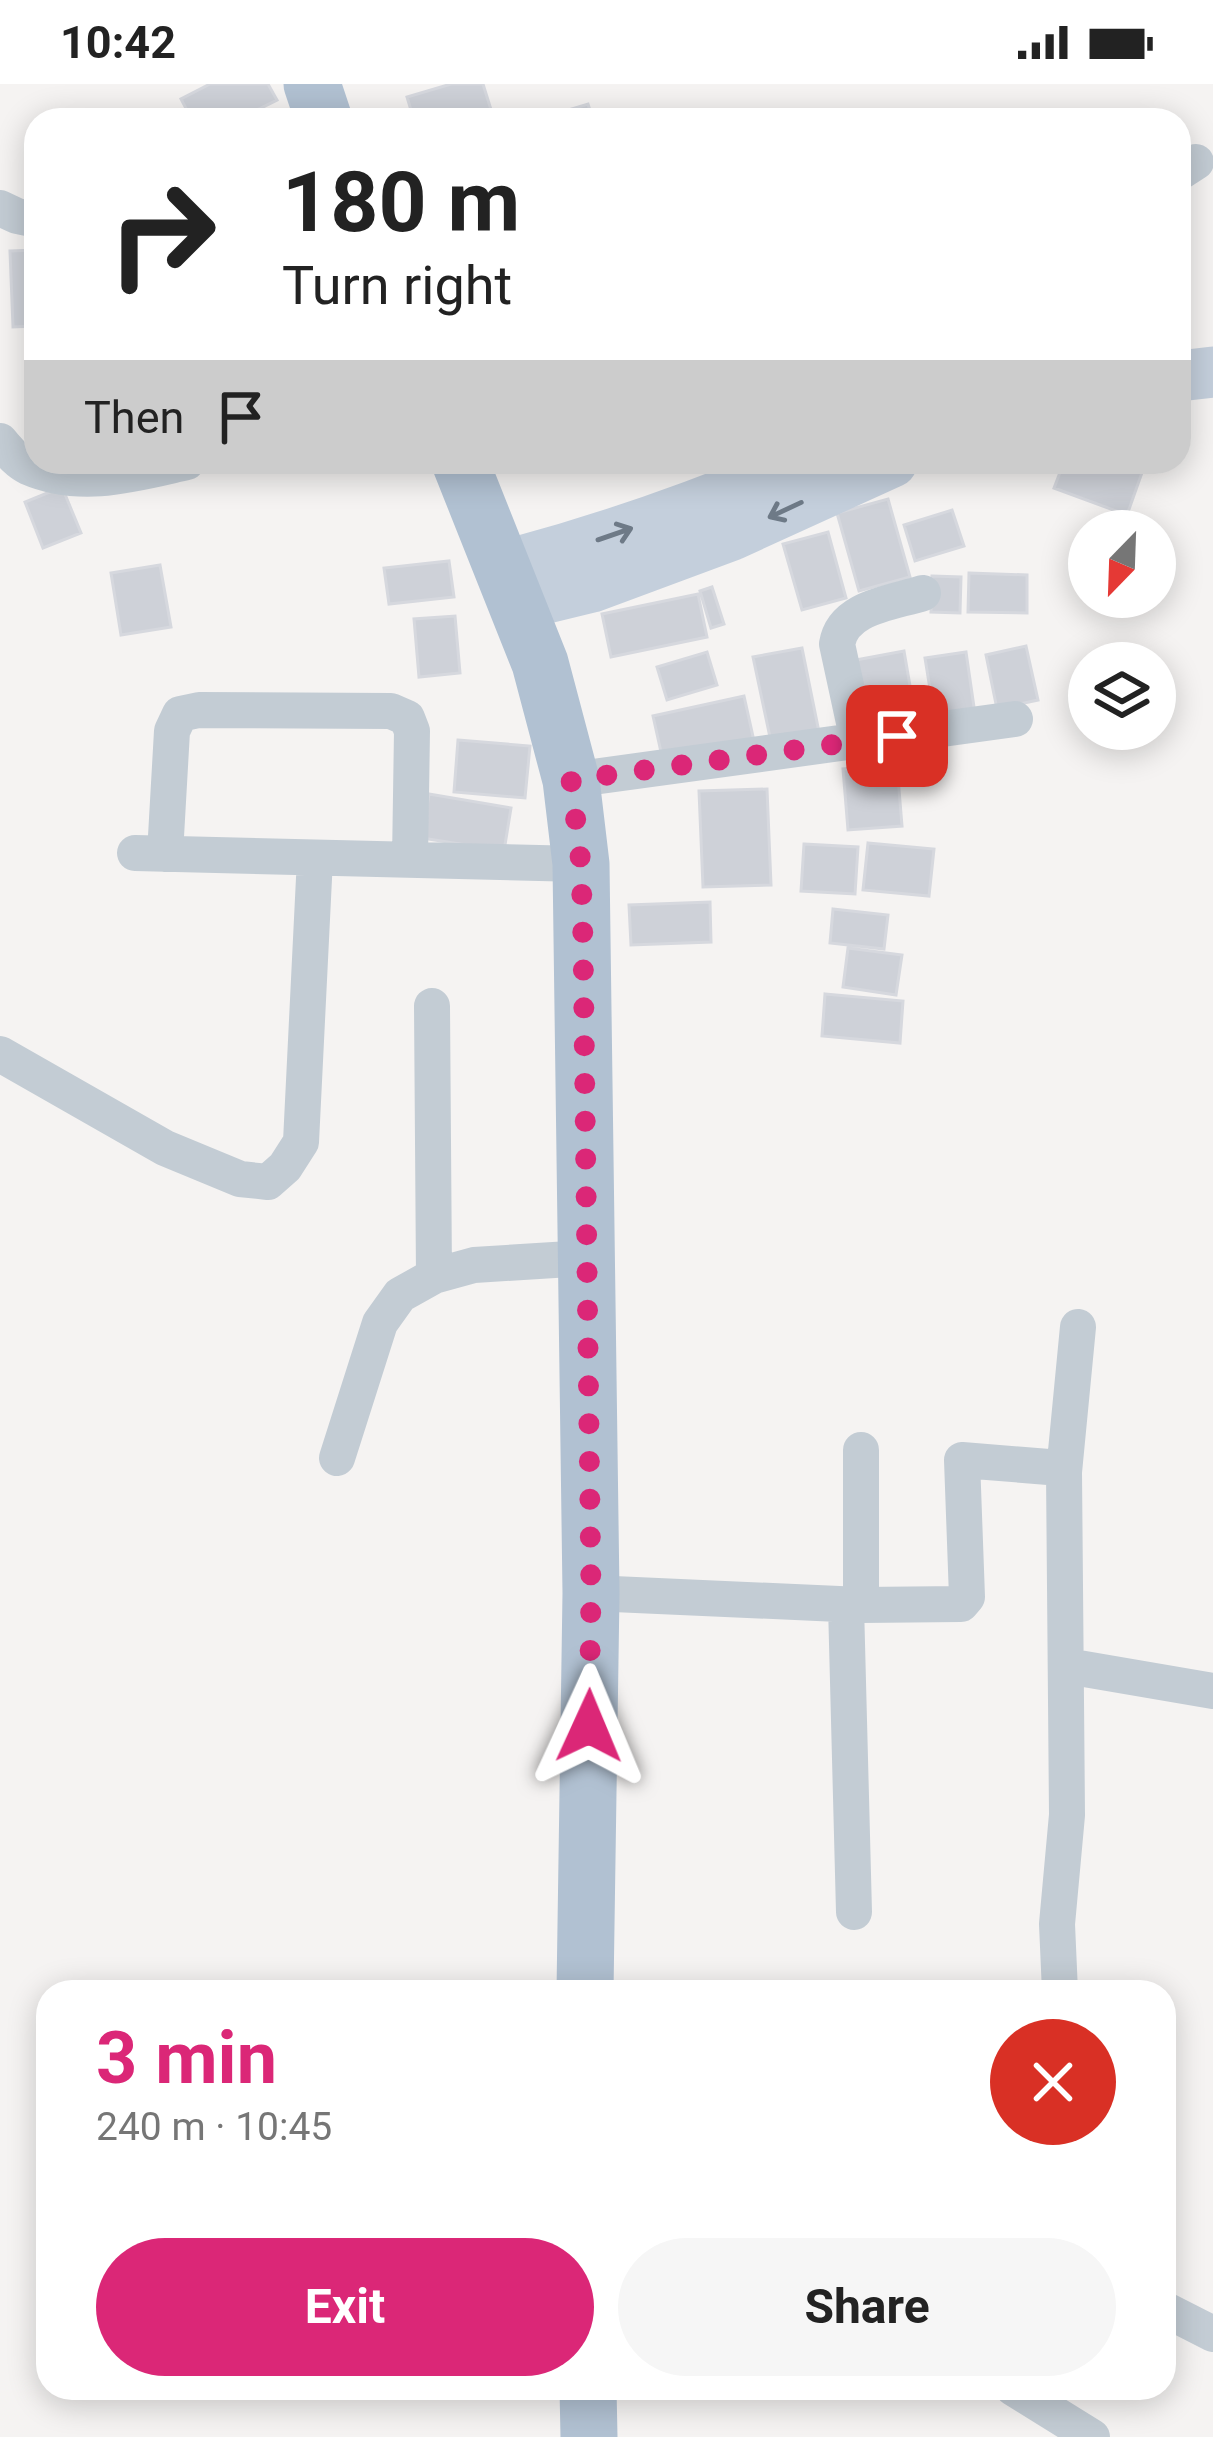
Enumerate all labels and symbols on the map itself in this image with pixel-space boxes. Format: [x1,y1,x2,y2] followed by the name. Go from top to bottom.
[768,500,804,522] one-way arrow
[1068,510,1176,618] north arrow
[595,521,633,543] one-way arrow
[846,685,948,787] pin
[526,1663,652,1789] position arrow

